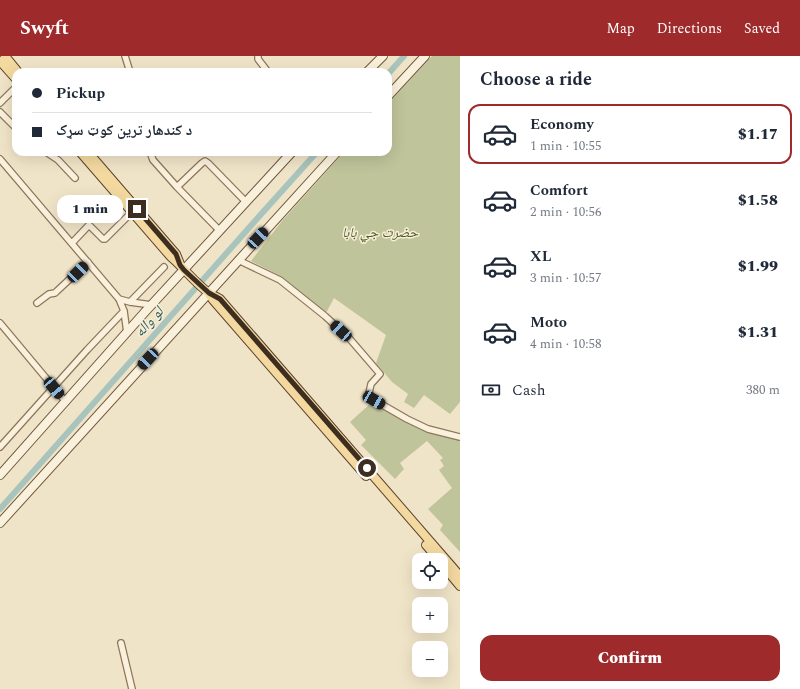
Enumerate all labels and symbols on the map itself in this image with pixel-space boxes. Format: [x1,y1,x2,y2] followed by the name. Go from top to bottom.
[57,195,123,223] callout: 1 min
[128,200,146,218] route end
[342,222,419,243] park label: حضرت جي بابا
[245,225,271,251] car
[65,259,91,285] car
[129,300,170,342] water label: لو واله
[328,319,354,343] car
[135,346,161,372] car
[42,375,66,401] car
[361,389,387,411] car
[358,459,376,477] route start

